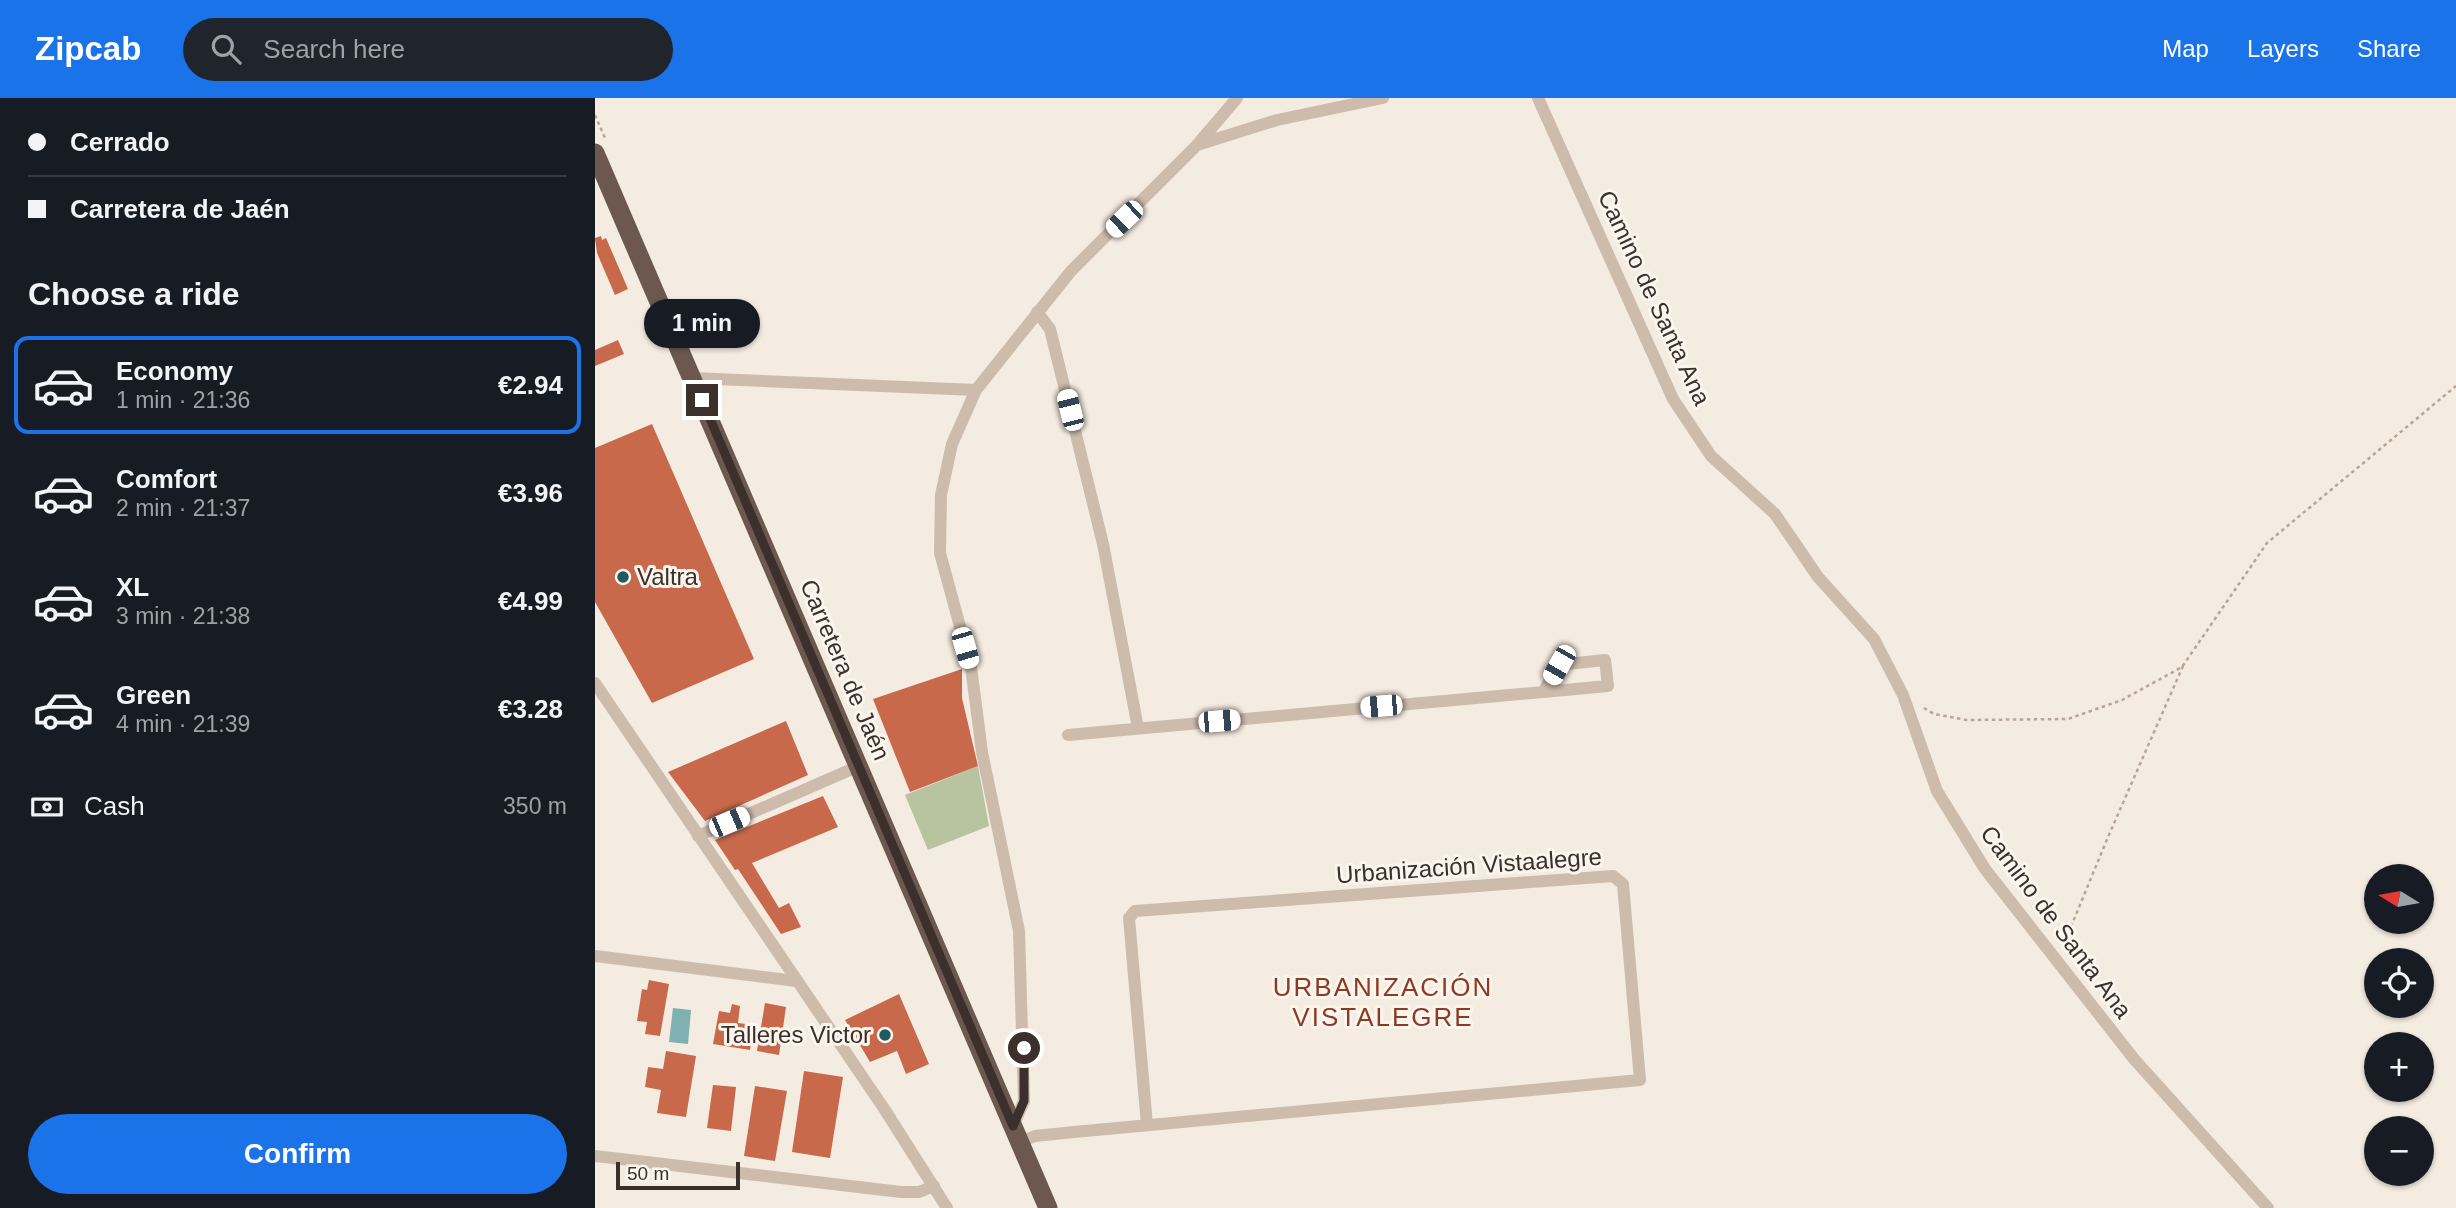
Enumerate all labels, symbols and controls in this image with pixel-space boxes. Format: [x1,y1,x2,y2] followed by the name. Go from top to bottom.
[183,18,673,81] search box
[35,30,141,67] text: Zipcab
[207,30,245,68] icon: search
[263,34,405,64] text: Search here
[2162,35,2209,62] text: Map
[2247,35,2319,62] text: Layers
[2357,35,2421,62] text: Share
[70,127,170,157] text: Cerrado
[1593,186,1716,410] street label: Camino de Santa Ana
[70,194,290,224] text: Carretera de Jaén
[1102,197,1147,241] car
[28,276,240,312] text: Choose a ride
[644,299,760,348] callout: 1 min
[672,310,732,336] text: 1 min
[32,354,95,417] icon: car
[116,356,233,386] text: Economy
[498,370,563,400] text: €2.94
[686,384,718,416] route end
[116,387,250,413] text: 1 min · 21:36
[1055,387,1086,433] car
[32,462,95,525] icon: car
[116,464,217,494] text: Comfort
[498,478,563,508] text: €3.96
[116,495,250,521] text: 2 min · 21:37
[637,563,699,590] place label: Valtra
[615,569,631,585] marker: Valtra
[32,570,95,633] icon: car
[116,572,149,602] text: XL
[795,575,896,764] street label: Carretera de Jaén
[498,586,563,616] text: €4.99
[116,603,250,629] text: 3 min · 21:38
[950,625,981,671] car
[1540,642,1579,688] car
[32,678,95,741] icon: car
[116,680,191,710] text: Green
[498,694,563,724] text: €3.28
[1360,694,1403,718] car
[1198,709,1241,733] car
[116,711,250,737] text: 4 min · 21:39
[28,788,66,826] icon: cash
[84,791,145,821] text: Cash
[503,793,567,819] text: 350 m
[706,804,753,840] car
[1975,820,2138,1024] street label: Camino de Santa Ana
[1335,843,1603,888] street label: Urbanización Vistaalegre
[2364,864,2434,934] north arrow
[2364,864,2434,1186] map controls
[2364,948,2434,1018] button: locate
[1273,972,1493,1032] district label: URBANIZACIÓN VISTALEGRE
[721,1021,871,1048] place label: Talleres Victor
[877,1027,893,1043] marker: Talleres Victor
[1008,1032,1040,1064] route start
[2364,1032,2434,1102] button: +
[28,1114,567,1194] button: Confirm
[2364,1116,2434,1186] button: −
[616,1159,740,1191] scale bar
[627,1163,669,1184] text: 50 m

